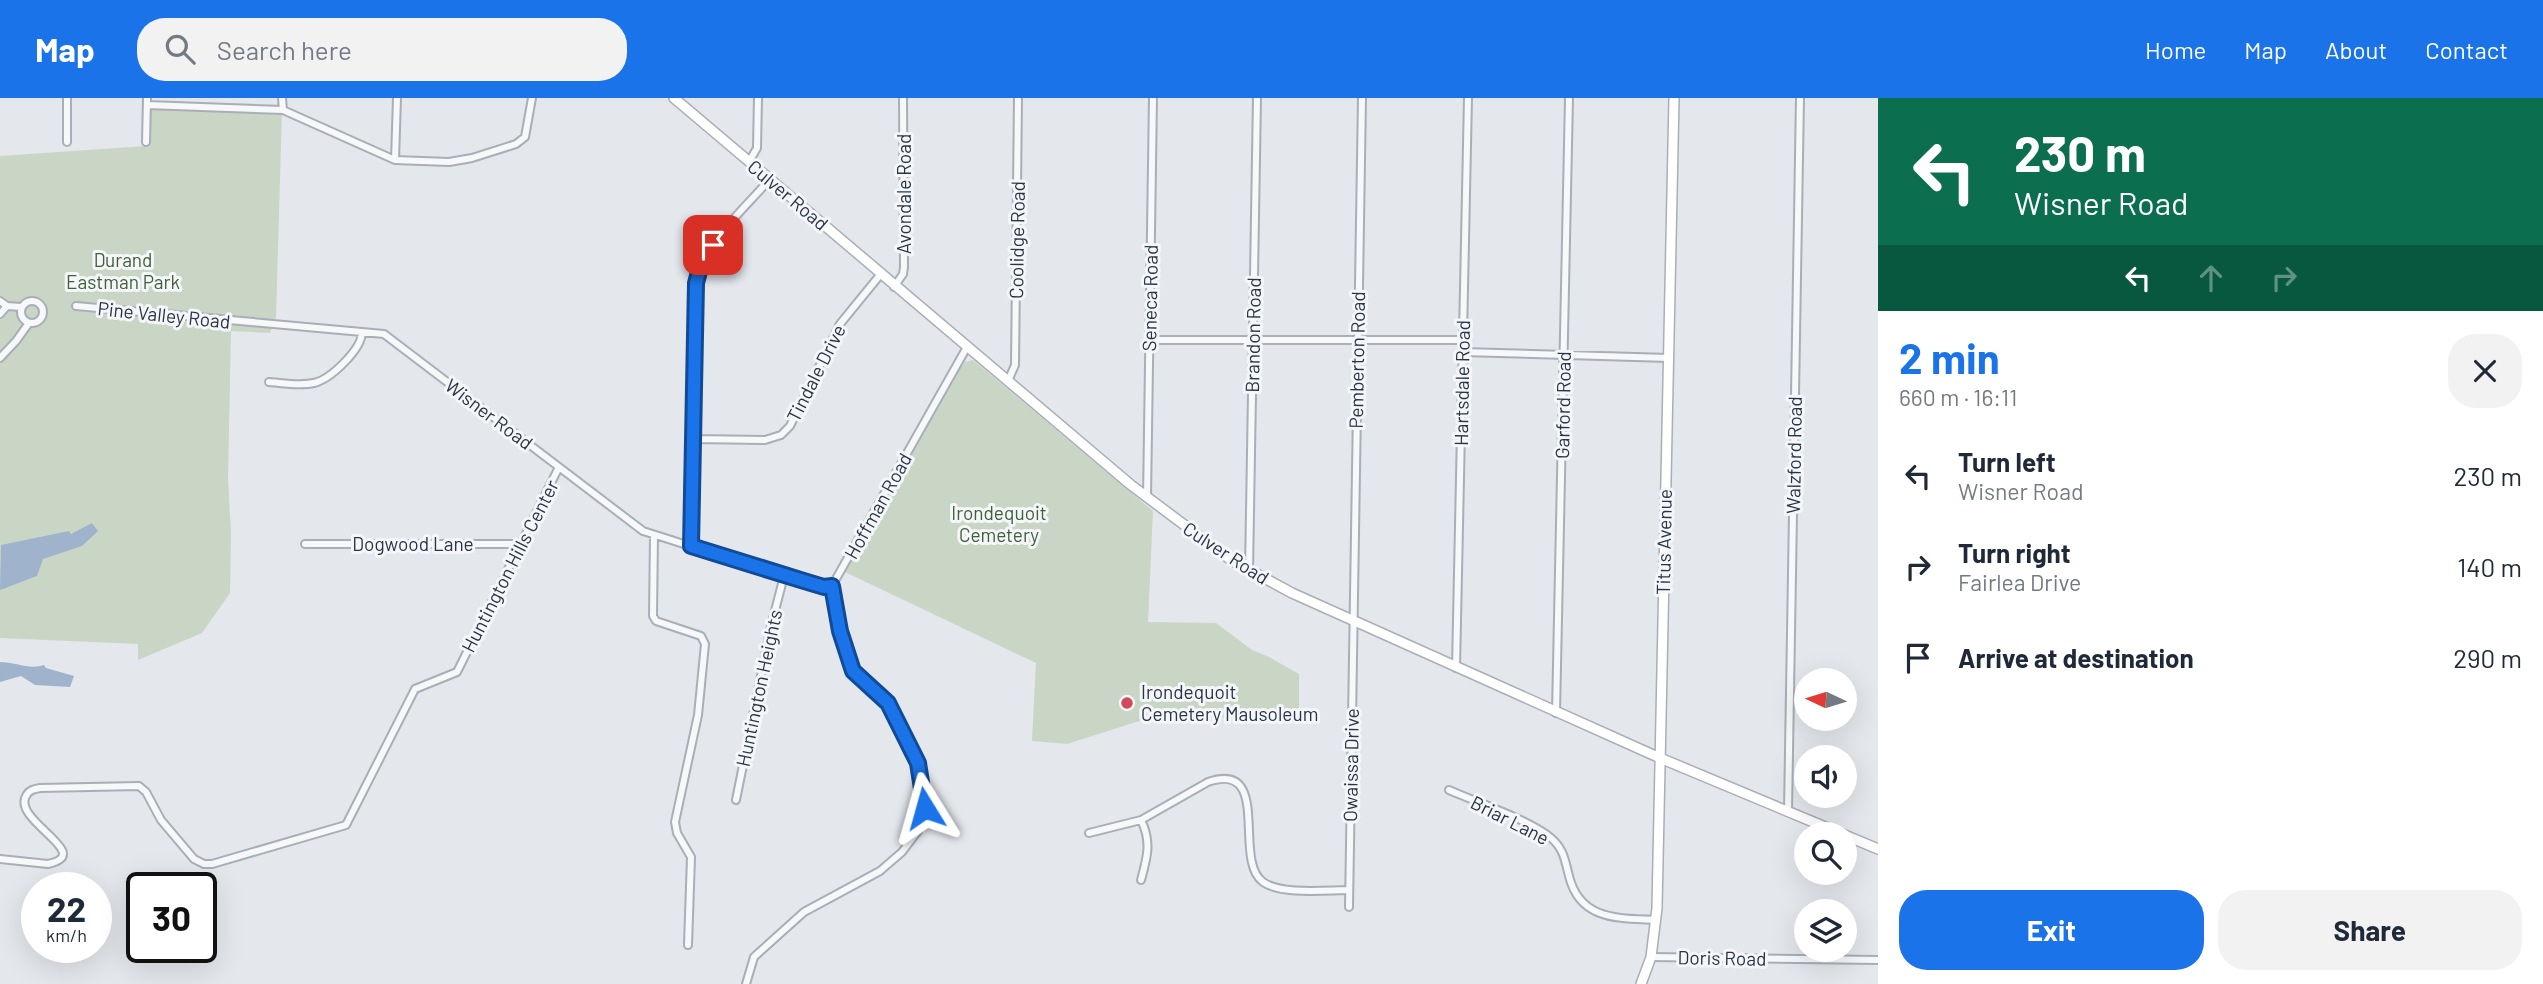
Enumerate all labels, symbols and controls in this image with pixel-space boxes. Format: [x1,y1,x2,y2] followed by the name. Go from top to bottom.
[137,18,627,81] search box
[35,29,95,69] text: Map
[161,30,199,68] icon: search
[217,34,352,65] text: Search here
[2145,35,2206,64] text: Home
[2244,35,2287,64] text: Map
[2325,35,2387,64] text: About
[2425,35,2508,64] text: Contact
[2014,123,2146,182] text: 230 m
[1899,126,1990,217] icon: left
[892,134,915,254] street label: Avondale Road
[744,154,833,235] street label: Culver Road
[1004,181,1029,299] street label: Coolidge Road
[2014,183,2189,221] text: Wisner Road
[683,215,743,275] pin
[694,226,732,264] icon: arrive
[1137,244,1162,352] street label: Seneca Road
[66,248,180,293] park label: Durand Eastman Park
[2119,259,2157,297] icon: left
[2192,259,2230,297] icon: ahead
[2265,259,2303,297] icon: right
[1240,277,1265,393] street label: Brandon Road
[1344,291,1369,429] street label: Pemberton Road
[97,296,232,333] street label: Pine Valley Road
[781,320,850,425] street label: Tindale Drive
[1449,320,1474,446] street label: Hartsdale Road
[1899,332,2000,382] text: 2 min
[2448,334,2522,408] button: close
[1550,351,1575,459] street label: Garford Road
[441,373,538,454] street label: Wisner Road
[1899,383,2017,411] text: 660 m · 16:11
[1781,396,1806,514] street label: Walzford Road
[1958,446,2056,477] text: Turn left
[839,449,916,563] street label: Hoffman Road
[1899,457,1937,495] icon: left
[2453,460,2522,491] text: 230 m
[456,476,563,656] street label: Huntington Hills Center
[1958,477,2083,505] text: Wisner Road
[1651,489,1676,595] street label: Titus Avenue
[951,501,1047,546] park label: Irondequoit Cemetery
[1179,516,1273,589] street label: Culver Road
[352,532,474,555] street label: Dogwood Lane
[1958,537,2071,568] text: Turn right
[1899,548,1937,586] icon: right
[2457,551,2522,582] text: 140 m
[1958,568,2081,596] text: Fairlea Drive
[731,607,786,768] street label: Huntington Heights
[1899,639,1937,677] icon: arrive
[1958,642,2194,673] text: Arrive at destination
[2453,642,2522,673] text: 290 m
[1794,668,1857,732] north arrow
[1794,668,1857,962] map controls
[1141,680,1318,725] place label: Irondequoit Cemetery Mausoleum
[1119,695,1135,711] marker: Irondequoit Cemetery Mausoleum
[1338,708,1363,822] street label: Owaissa Drive
[1794,745,1857,808] button: sound
[888,771,962,845] position arrow
[1467,790,1553,849] street label: Briar Lane
[1794,822,1857,885] button: search
[126,872,217,963] speed limit sign: 30
[47,887,86,929] text: 22
[1899,890,2204,970] button: Exit
[2218,890,2522,970] button: Share
[1794,899,1857,962] button: layers
[46,924,87,946] text: km/h
[1677,945,1767,970] street label: Doris Road

